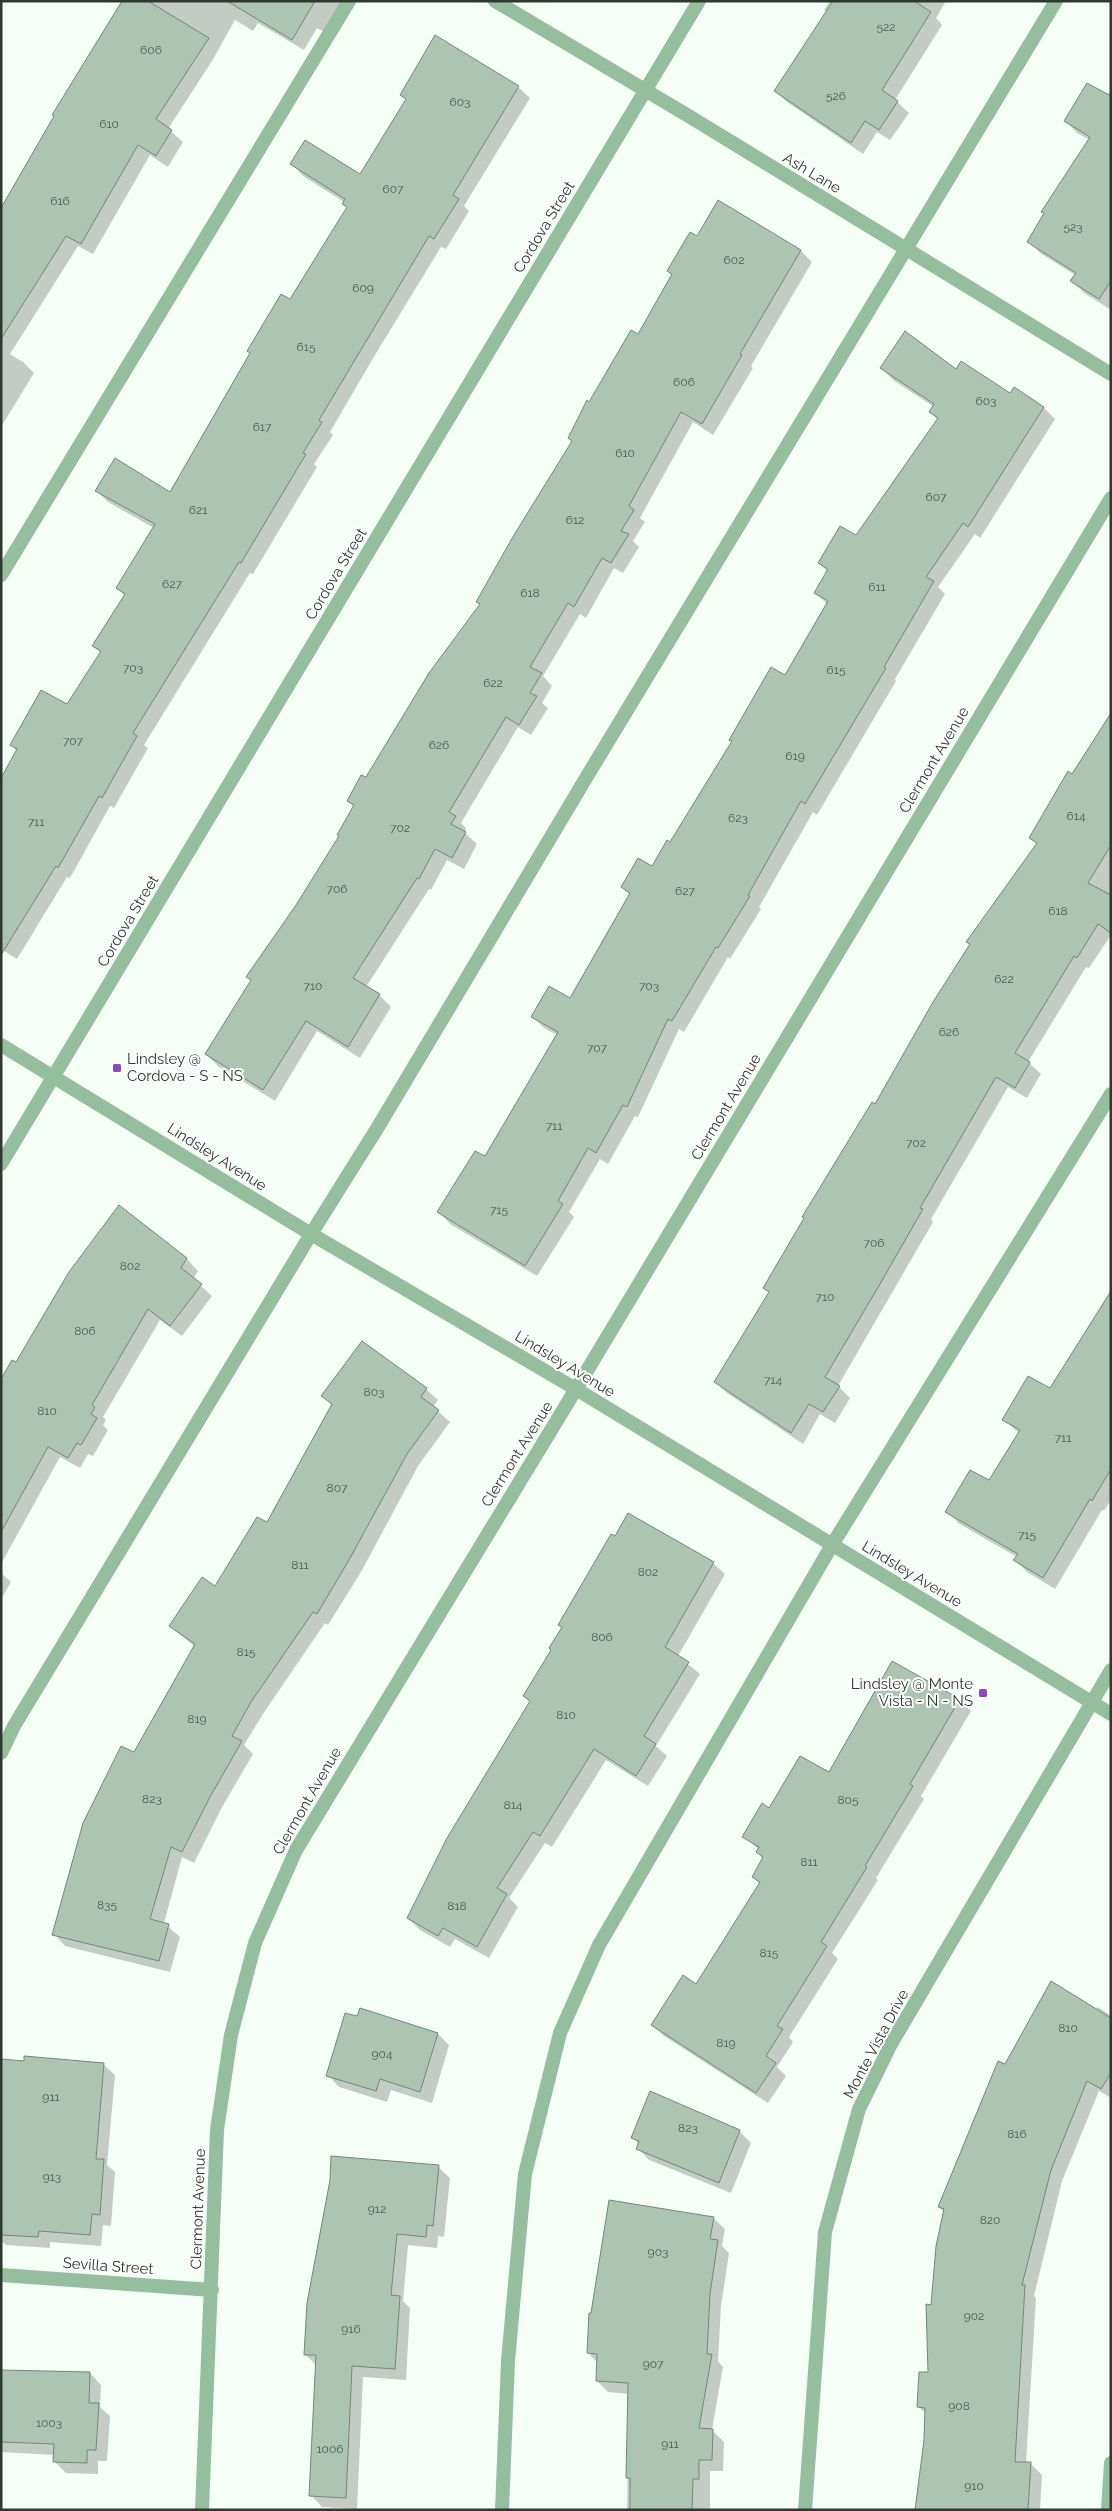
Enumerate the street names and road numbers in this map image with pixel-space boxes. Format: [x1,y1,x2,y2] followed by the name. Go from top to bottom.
[780,149,844,197] street label: Ash Lane
[510,178,578,276] street label: Cordova Street
[302,525,370,623] street label: Cordova Street
[895,703,973,816] street label: Clermont Avenue
[94,872,162,970] street label: Cordova Street
[687,1050,765,1163] street label: Clermont Avenue
[164,1119,270,1195] street label: Lindsley Avenue
[512,1327,619,1401] street label: Lindsley Avenue
[477,1398,557,1510] street label: Clermont Avenue
[859,1537,966,1611] street label: Lindsley Avenue
[269,1744,345,1858] street label: Clermont Avenue
[840,1986,912,2102] street label: Monte Vista Drive
[187,2148,209,2270] street label: Clermont Avenue
[62,2254,154,2278] street label: Sevilla Street

